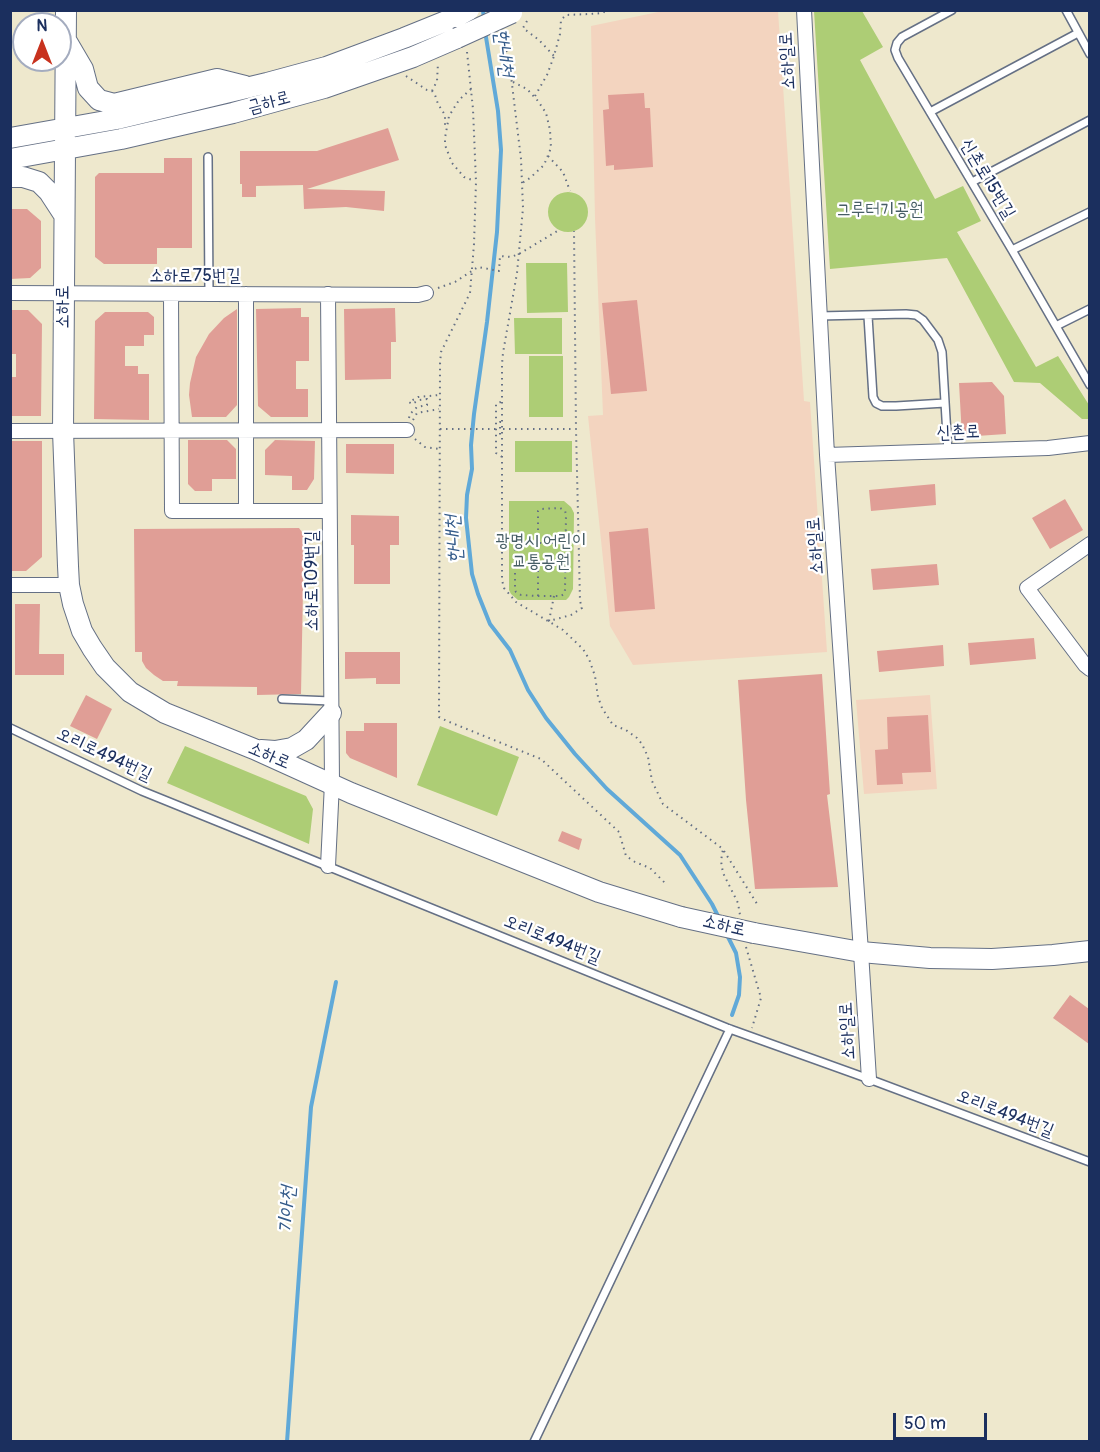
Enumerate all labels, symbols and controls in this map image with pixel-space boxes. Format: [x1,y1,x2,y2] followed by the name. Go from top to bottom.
[12,12,72,72] north arrow
[37,16,47,36] text: N
[488,28,518,78] water label: 한내천
[776,32,800,90] street label: 소하일로
[245,87,293,119] street label: 금하로
[955,135,1019,223] street label: 신촌로15번길
[837,199,923,221] park label: 그루터기공원
[149,265,241,287] street label: 소하로75번길
[52,285,74,329] street label: 소하로
[936,421,980,445] street label: 신촌로
[441,514,469,564] water label: 한내천
[803,516,829,576] street label: 소하일로
[301,530,323,632] street label: 소하로109번길
[496,530,586,572] park label: 광명시 어린이 교통공원
[53,724,155,786] street label: 오리로494번길
[245,738,293,774] street label: 소하로
[500,911,604,969] street label: 오리로494번길
[700,911,748,941] street label: 소하로
[836,1002,860,1060] street label: 소하일로
[953,1086,1057,1142] street label: 오리로494번길
[274,1185,302,1235] water label: 기아천
[896,1401,990,1439] scale bar
[904,1412,946,1435] text: 50 m

